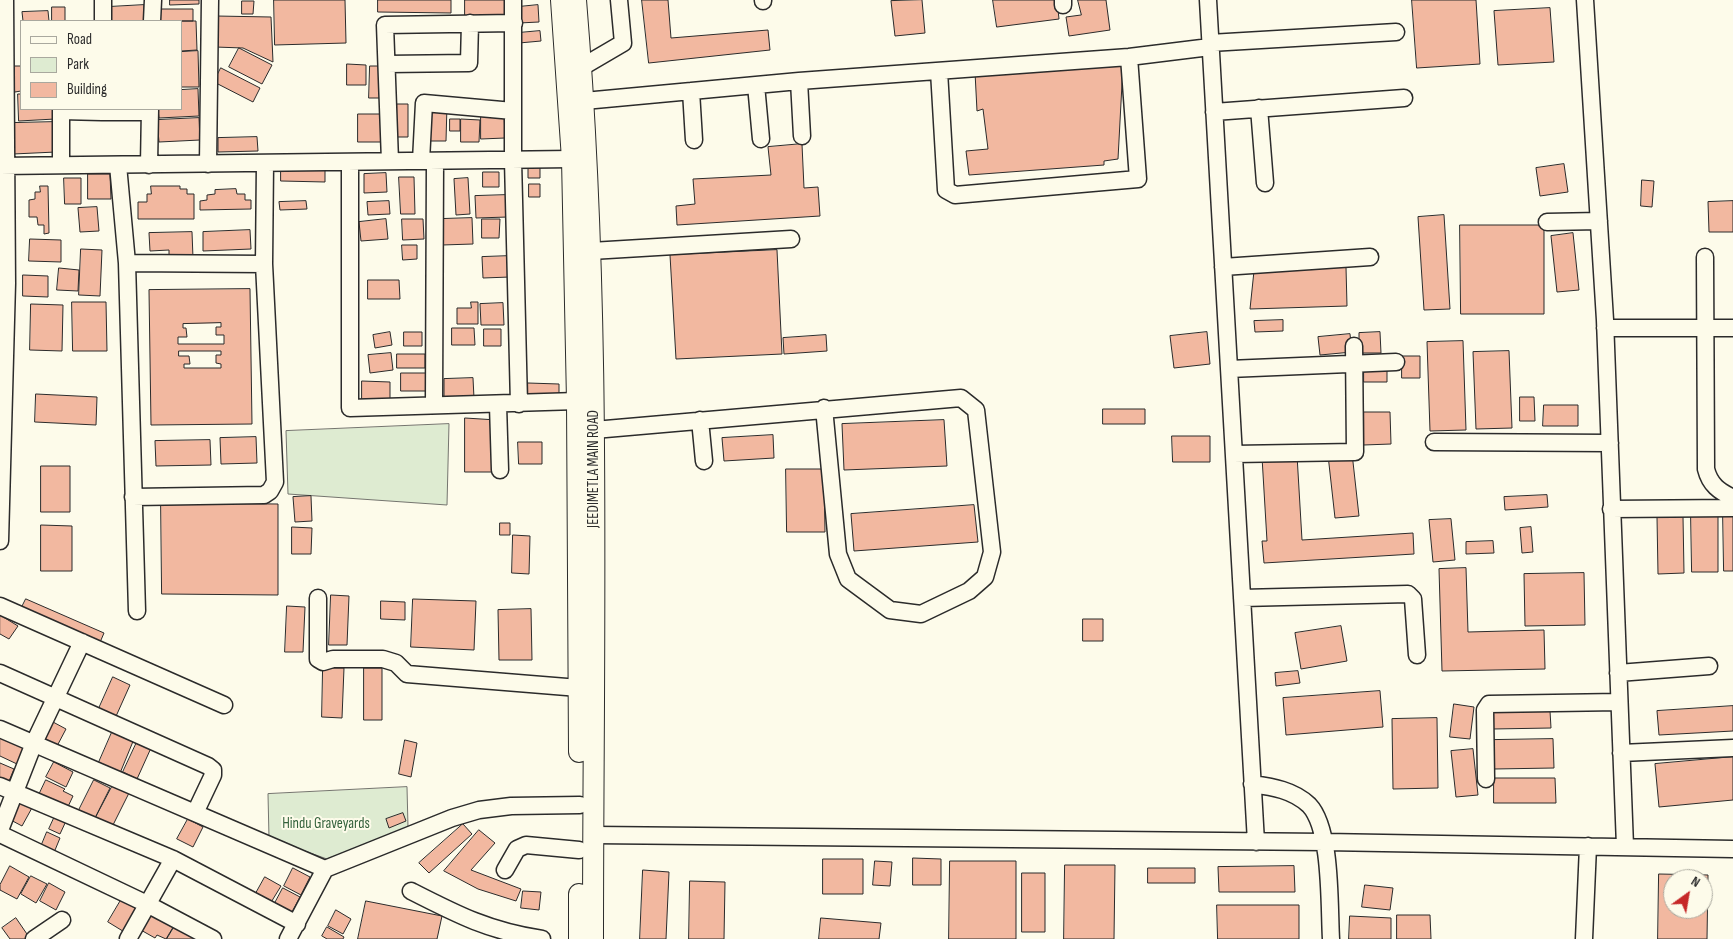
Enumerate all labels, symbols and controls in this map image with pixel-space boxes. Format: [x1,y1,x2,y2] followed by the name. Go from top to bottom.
[20,20,182,110] legend
[67,30,92,49] text: Road
[67,55,89,74] text: Park
[67,80,107,99] text: Building
[585,410,603,528] street label: JEEDIMETLA MAIN ROAD
[282,815,370,833] park label: Hindu Graveyards
[1663,869,1713,919] north arrow
[1688,873,1703,891] text: N

